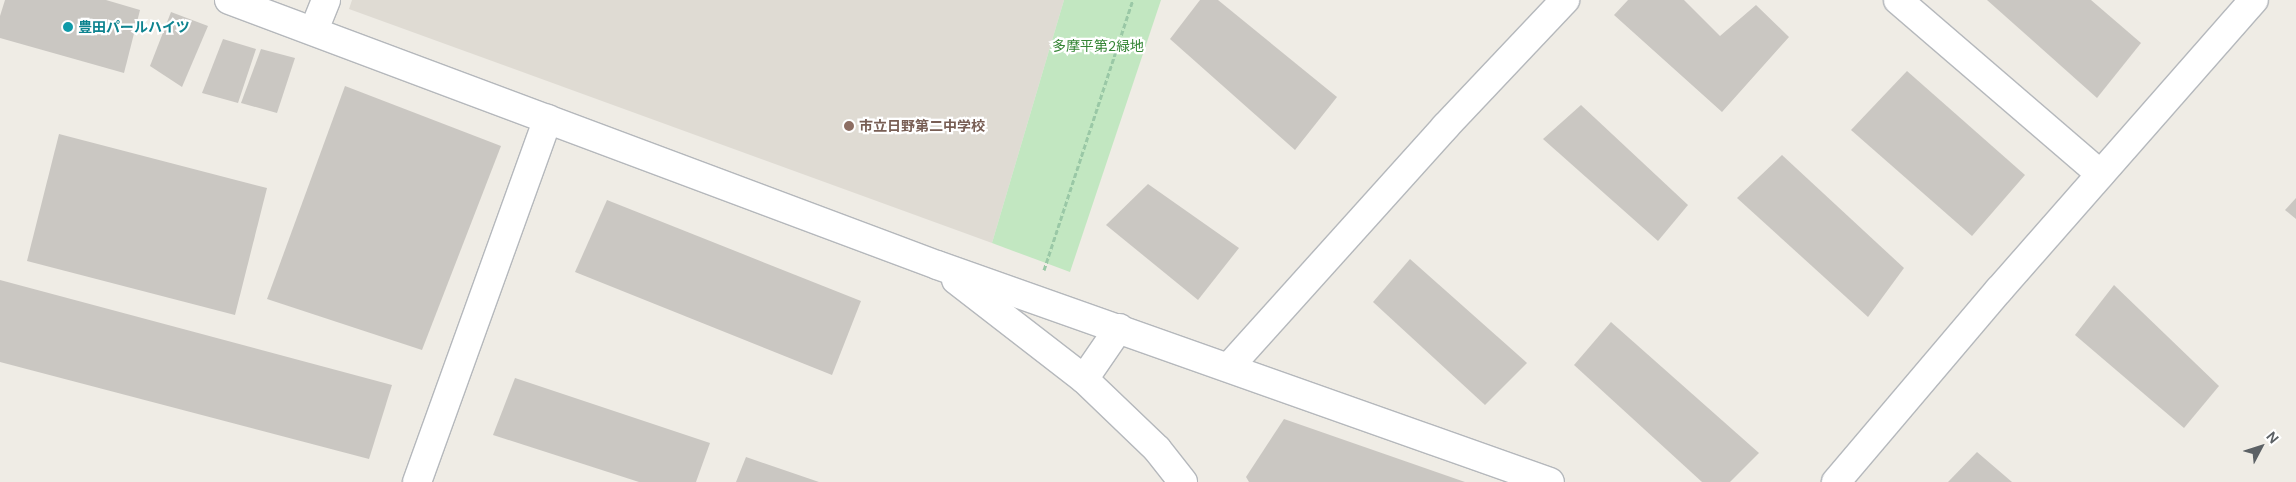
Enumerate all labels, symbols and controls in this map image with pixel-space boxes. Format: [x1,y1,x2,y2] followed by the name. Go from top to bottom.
[78,19,190,35] place label: 豊田パールハイツ
[62,21,74,33] marker: 豊田パールハイツ
[1052,38,1144,54] park label: 多摩平第2緑地
[859,118,985,134] place label: 市立日野第二中学校
[843,120,855,132] marker: 市立日野第二中学校
[2236,422,2286,472] north arrow
[2262,428,2283,447] text: N

